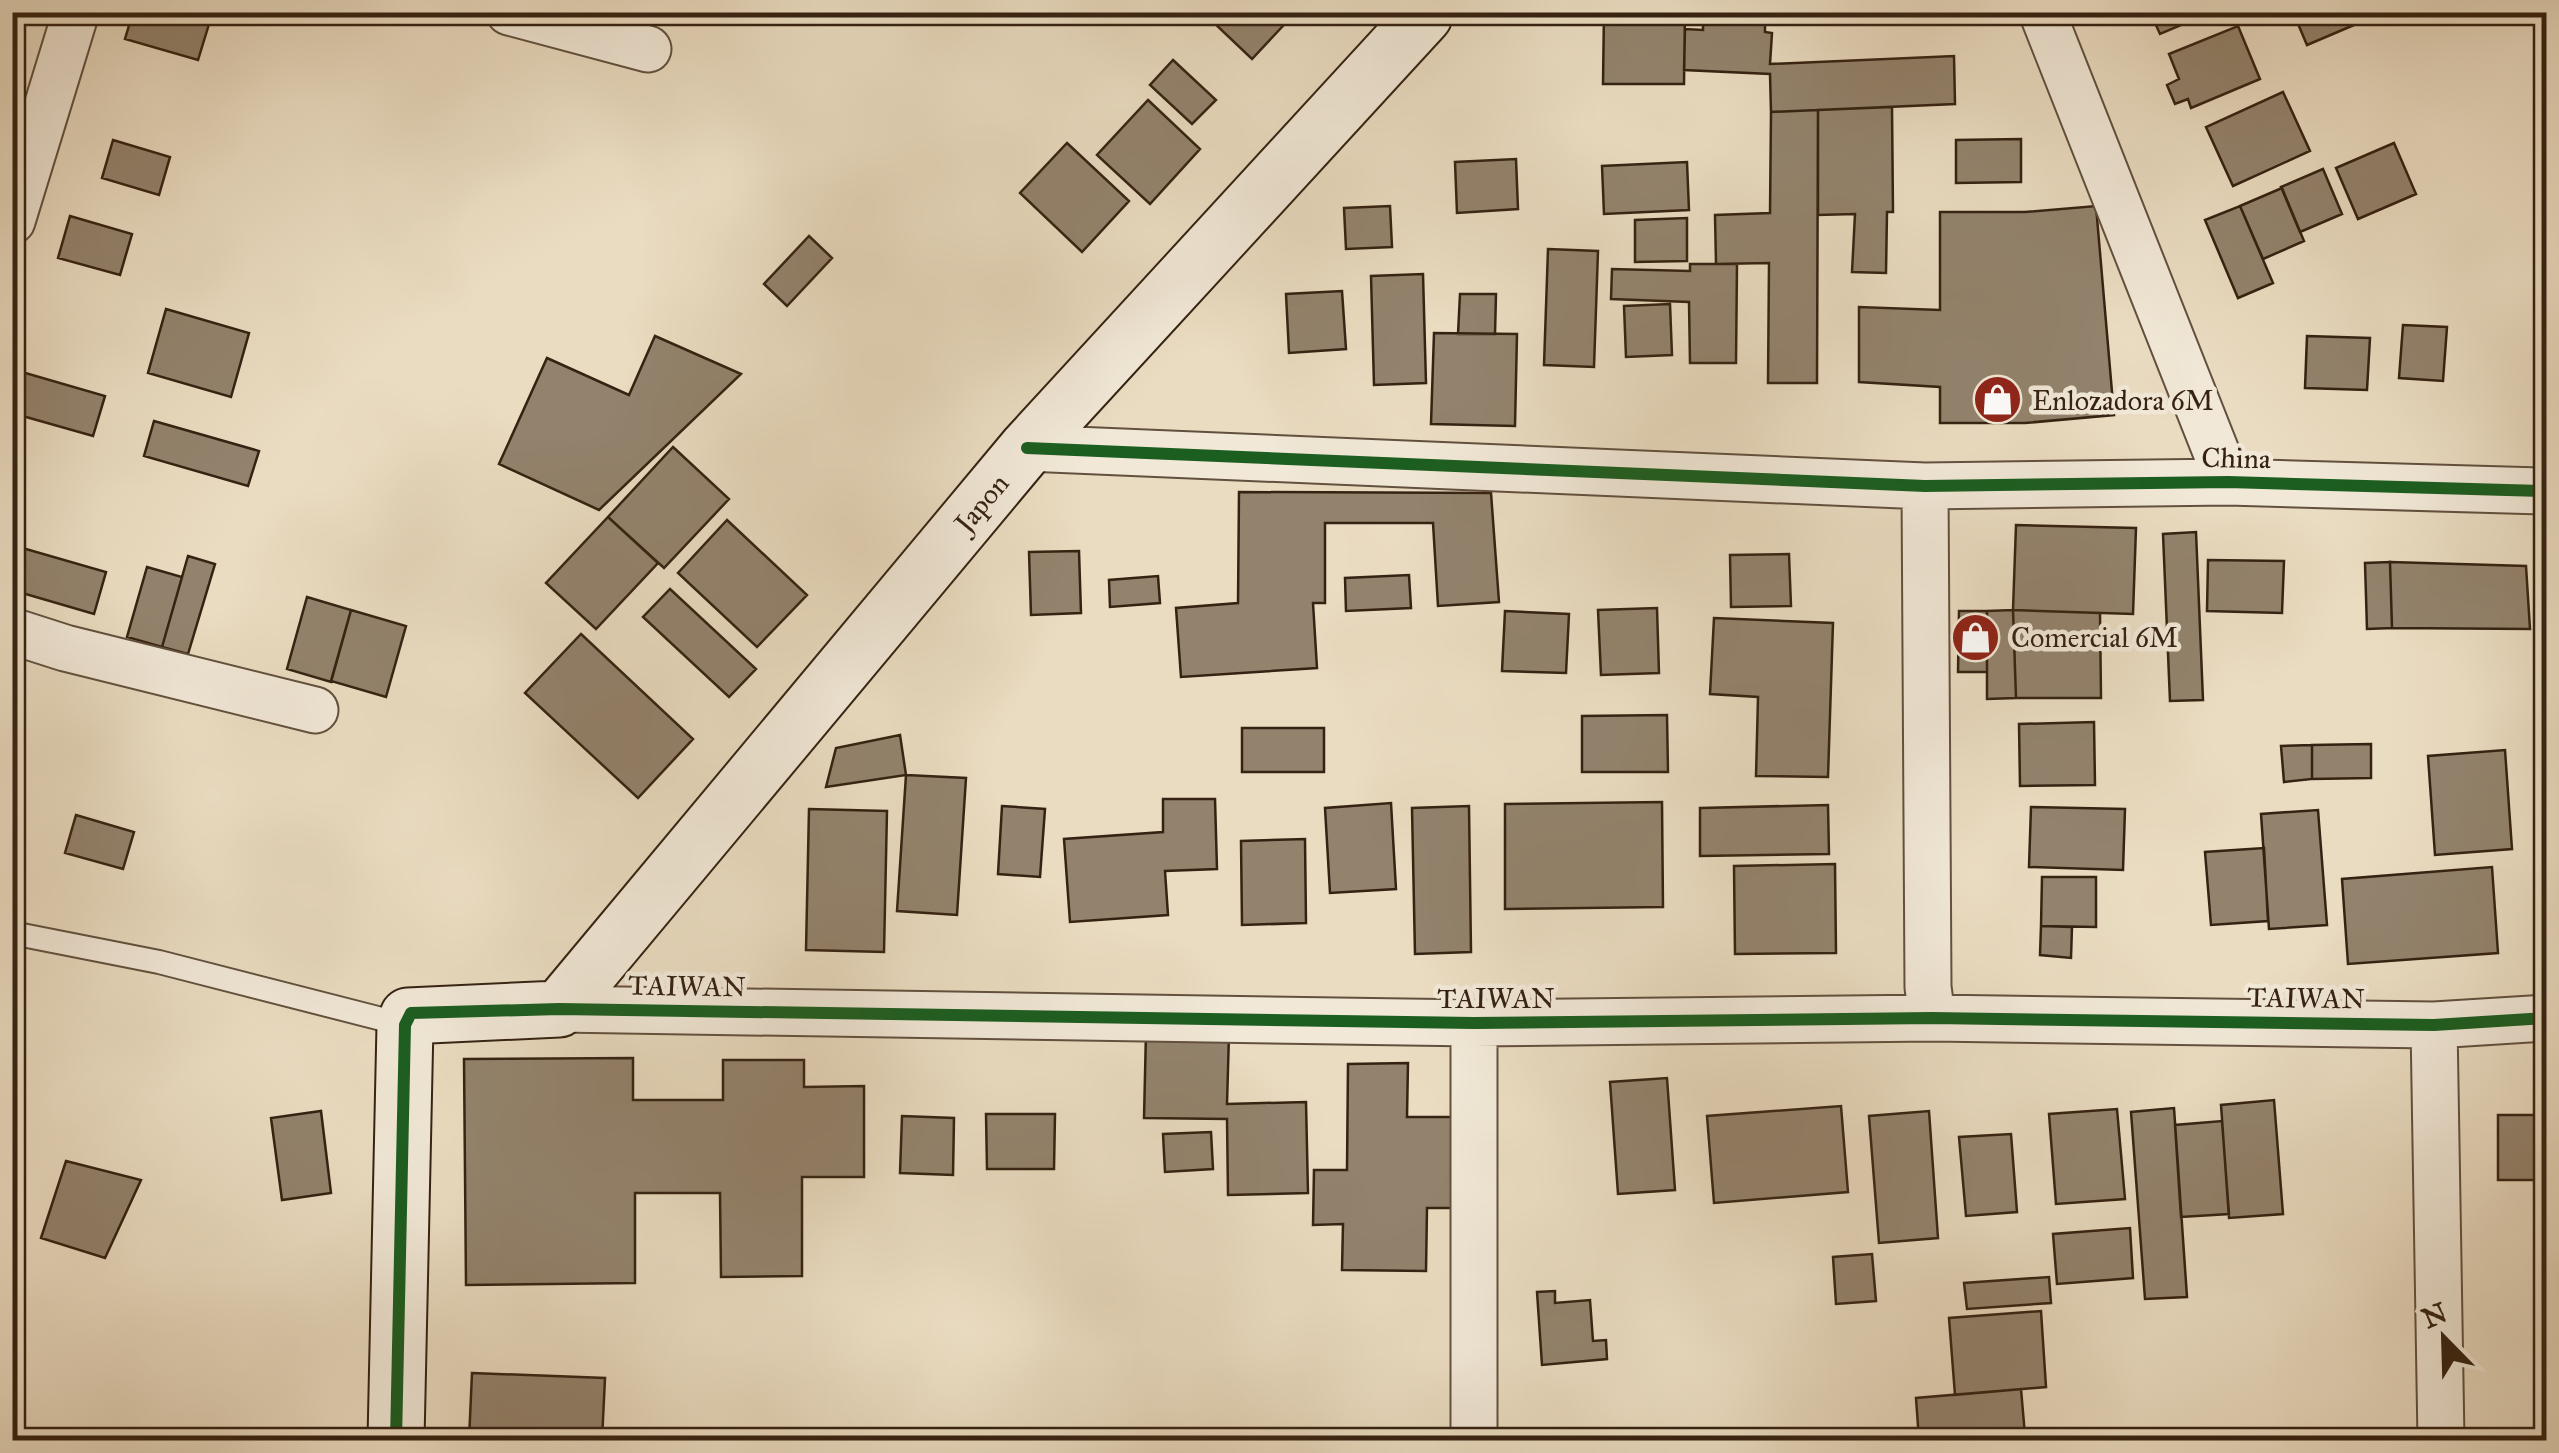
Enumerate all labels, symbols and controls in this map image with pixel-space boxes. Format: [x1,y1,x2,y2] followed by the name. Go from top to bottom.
[1971,374,2023,426] shop icon: Enlozadora 6M
[2032,383,2214,418] place label: Enlozadora 6M
[2201,440,2271,476] street label: China
[945,466,1016,542] street label: Japon
[1950,611,2002,663] shop icon: Comercial 6M
[2011,620,2178,655] place label: Comercial 6M
[628,967,746,1005] street label: TAIWAN
[2247,979,2365,1017] street label: TAIWAN
[1437,981,1555,1016] street label: TAIWAN
[2394,1288,2494,1388] north arrow
[2417,1295,2452,1336] text: N

